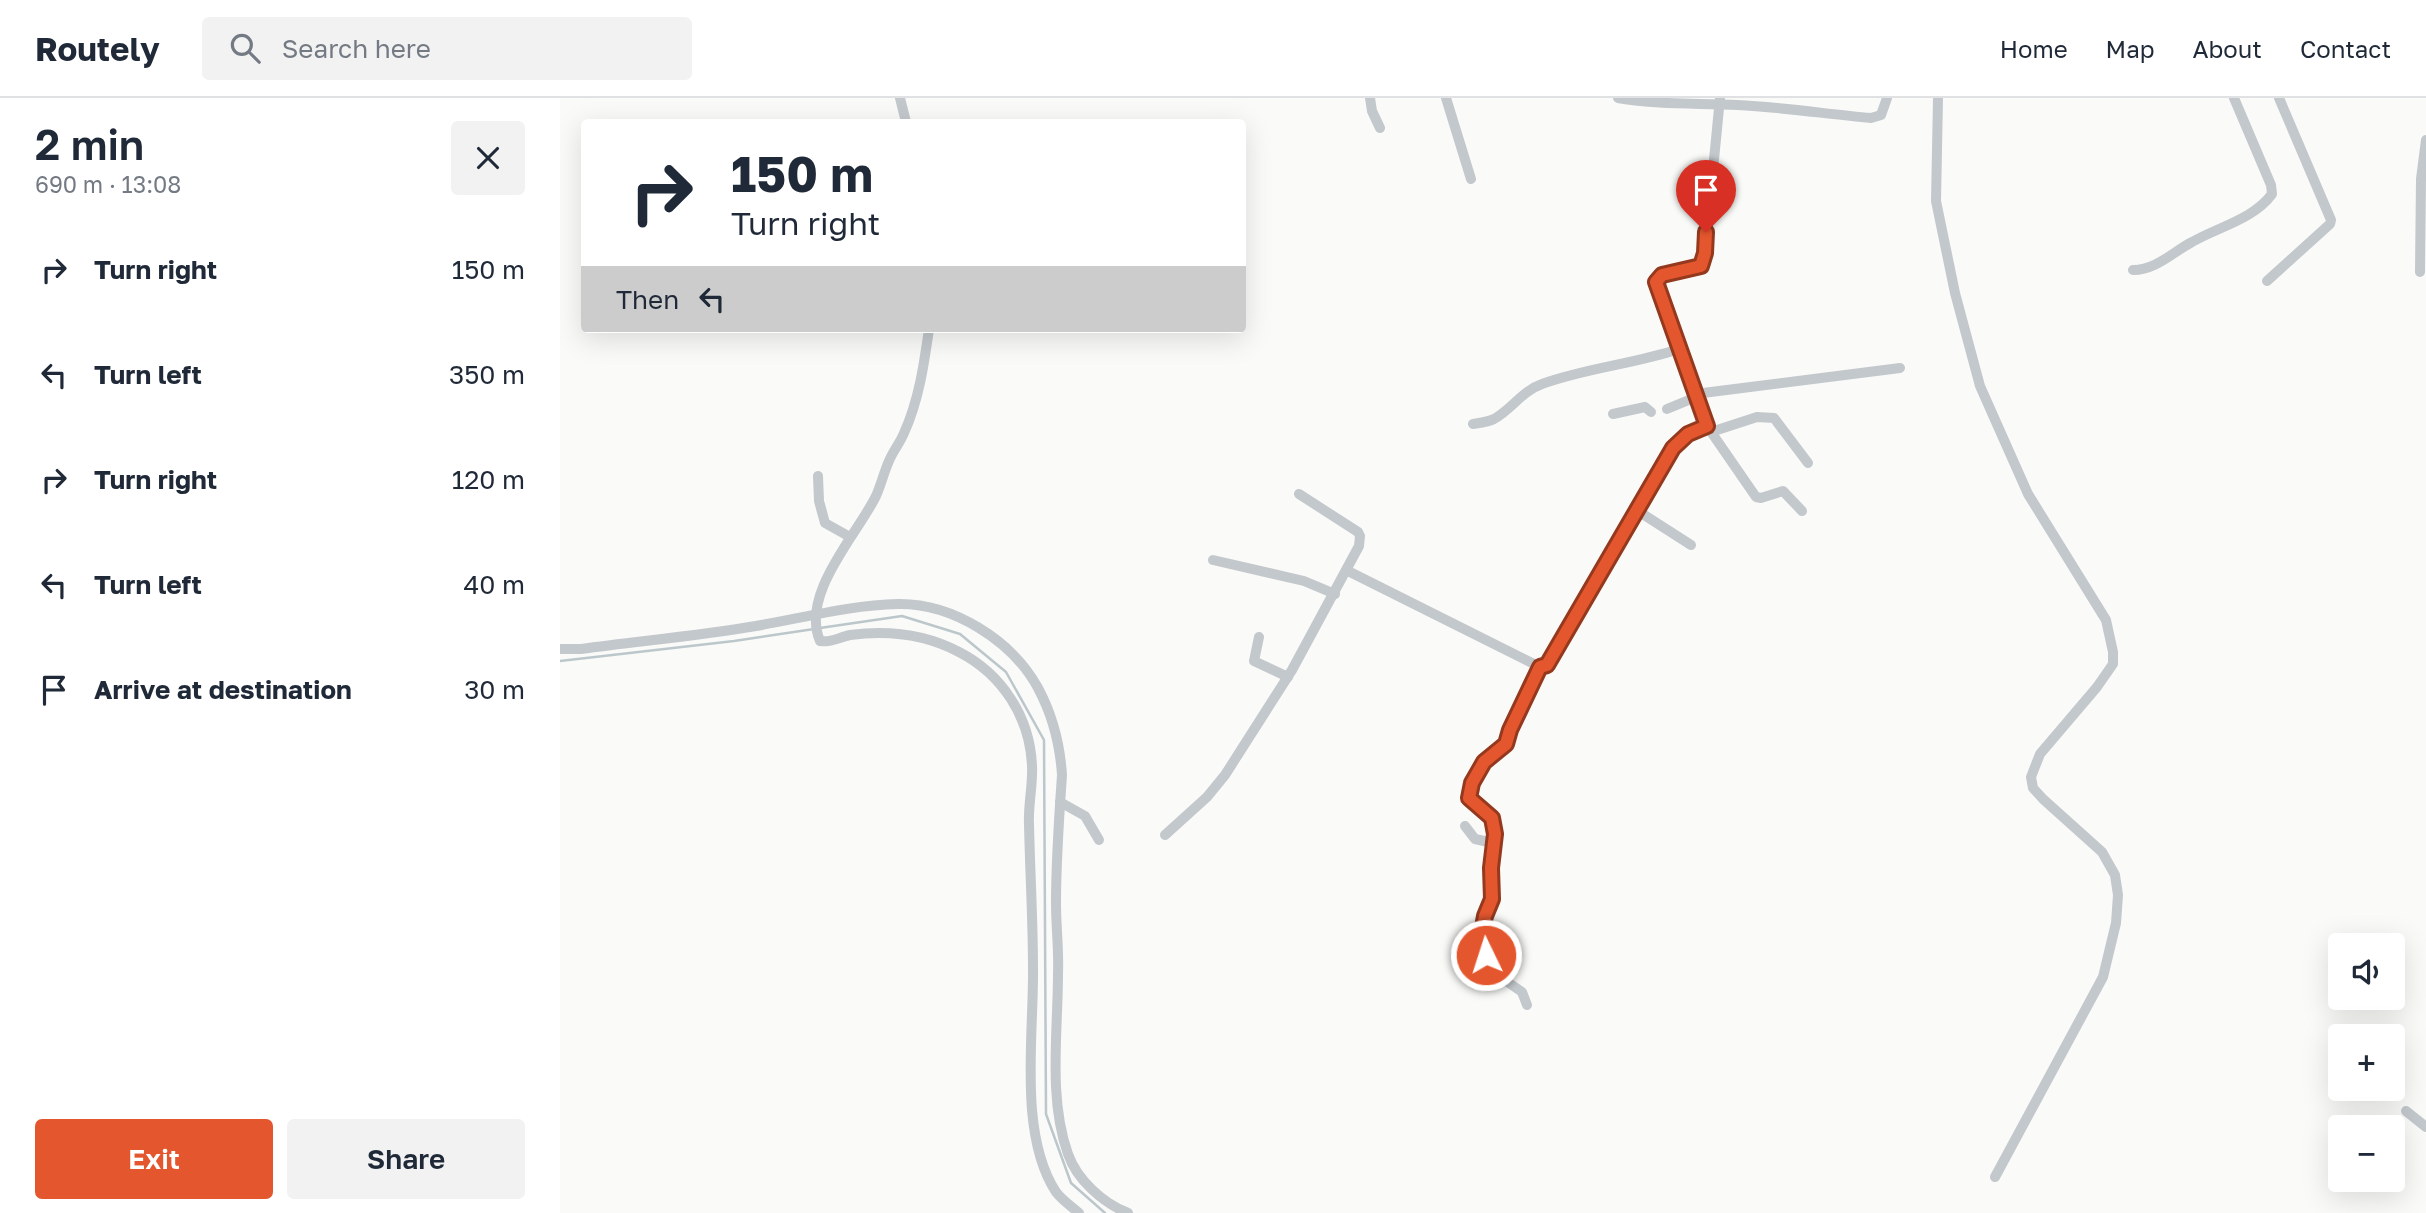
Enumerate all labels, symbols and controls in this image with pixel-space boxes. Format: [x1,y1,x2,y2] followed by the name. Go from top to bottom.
[202,17,692,80] search box
[35,29,160,68] text: Routely
[226,29,264,67] icon: search
[282,33,431,64] text: Search here
[2000,34,2068,63] text: Home
[2106,34,2155,63] text: Map
[2193,34,2262,63] text: About
[2300,34,2391,63] text: Contact
[35,119,144,169] text: 2 min
[451,121,525,195] button: close
[731,144,873,203] text: 150 m
[616,147,707,238] icon: right
[1676,160,1736,232] pin
[35,170,181,198] text: 690 m · 13:08
[1687,171,1725,209] icon: arrive
[731,204,880,242] text: Turn right
[35,251,73,289] icon: right
[94,254,217,285] text: Turn right
[452,254,525,285] text: 150 m
[693,280,731,318] icon: left
[616,284,679,315] text: Then
[35,356,73,394] icon: left
[94,359,202,390] text: Turn left
[449,359,525,390] text: 350 m
[35,461,73,499] icon: right
[94,464,217,495] text: Turn right
[452,464,525,495] text: 120 m
[35,566,73,604] icon: left
[94,569,202,600] text: Turn left
[464,569,525,600] text: 40 m
[35,671,73,709] icon: arrive
[94,674,352,705] text: Arrive at destination
[464,674,525,705] text: 30 m
[1449,918,1523,992] position arrow
[2328,933,2405,1192] map controls
[2328,933,2405,1010] button: sound
[2328,1024,2405,1101] button: +
[2328,1115,2405,1192] button: −
[35,1119,273,1199] button: Exit
[287,1119,525,1199] button: Share

